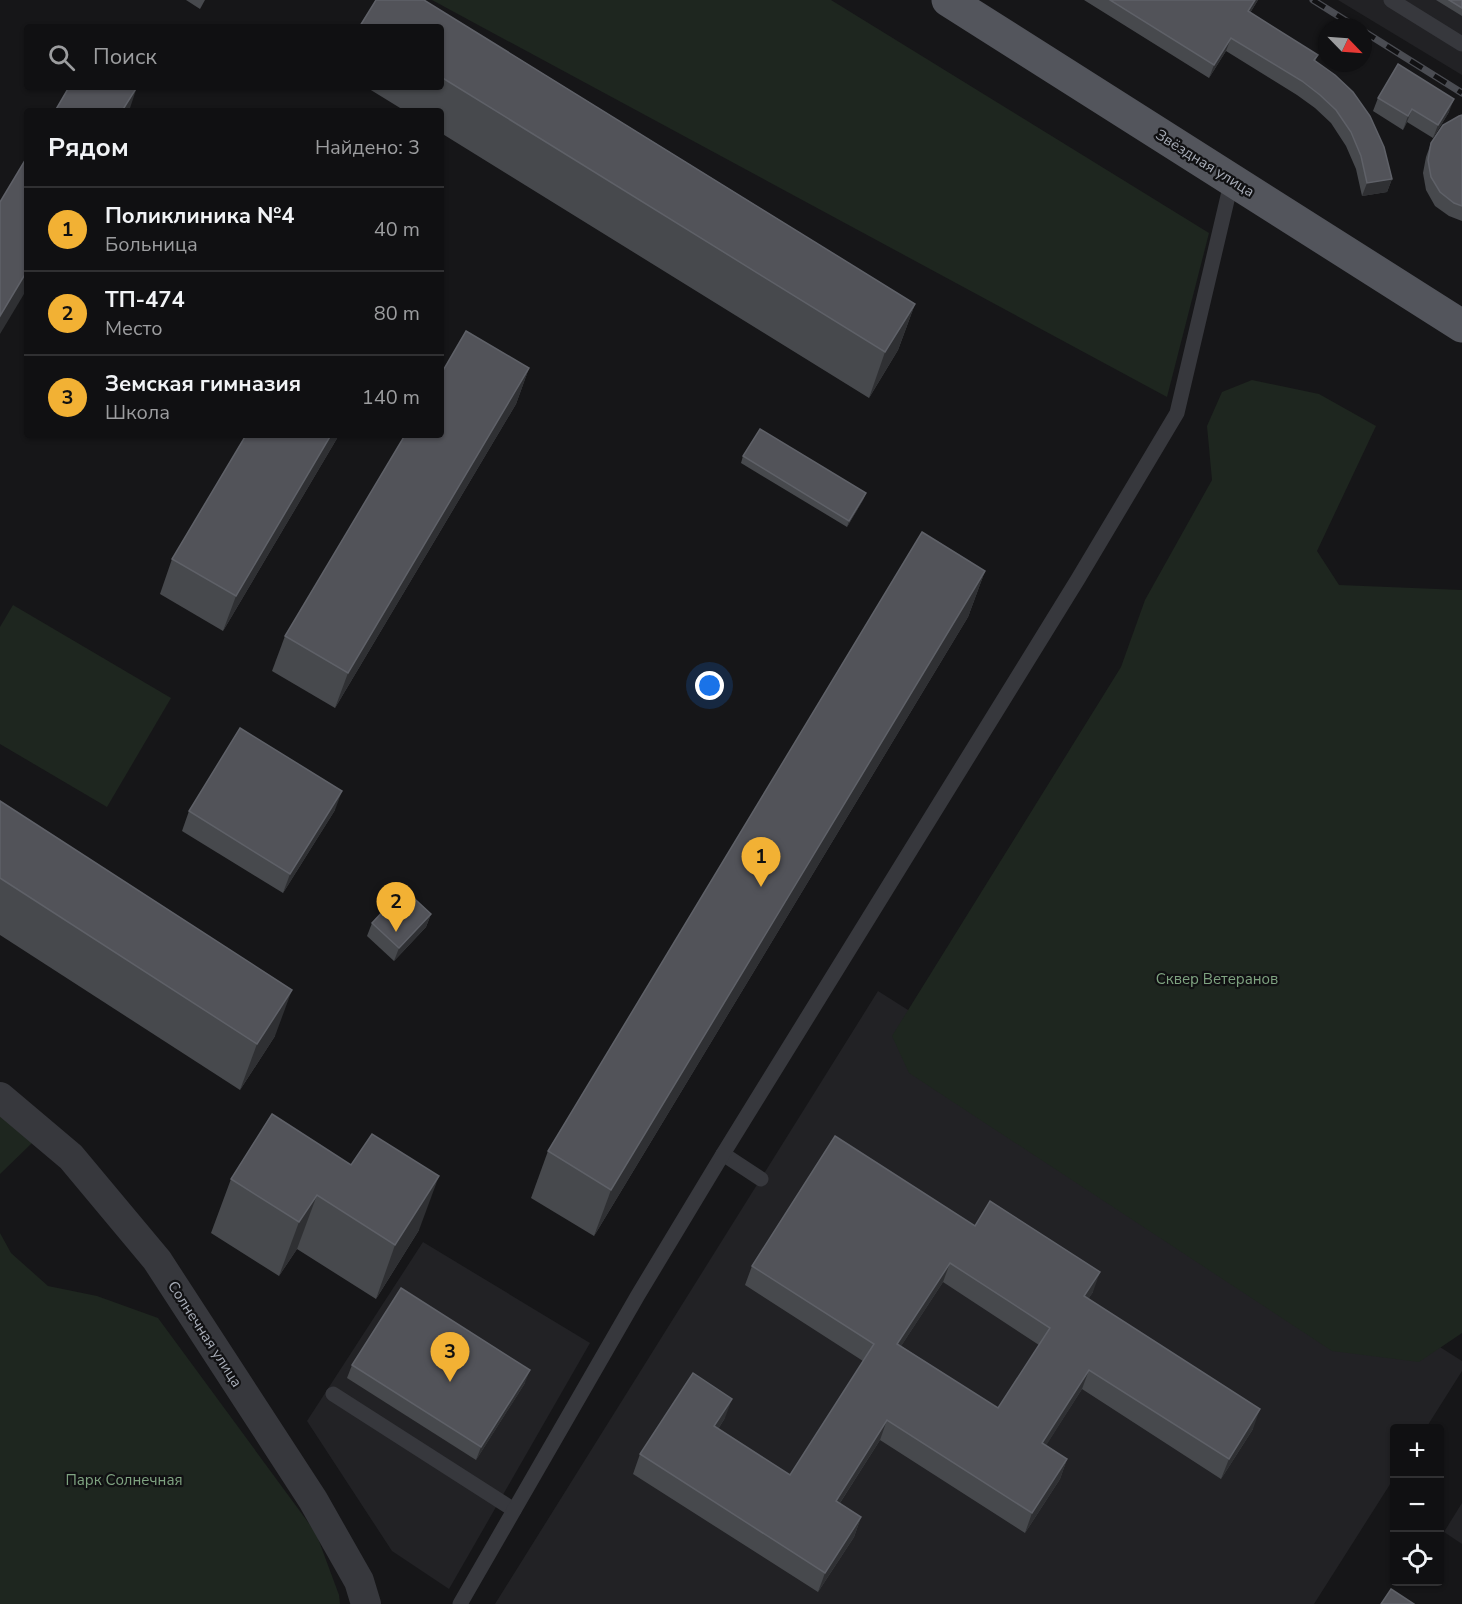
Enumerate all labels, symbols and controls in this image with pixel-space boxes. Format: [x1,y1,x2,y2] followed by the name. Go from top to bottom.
[1318,18,1372,72] north arrow
[24,24,444,90] search box
[45,41,78,74] icon: search
[93,42,157,72] text: Поиск
[1152,125,1258,201] street label: Звёздная улица
[48,130,129,165] text: Рядом
[315,134,420,161] text: Найдено: 3
[105,201,295,231] text: Поликлиника №4
[62,216,74,243] text: 1
[374,216,420,243] text: 40 m
[105,231,198,258] text: Больница
[105,285,185,315] text: ТП-474
[62,300,74,327] text: 2
[374,300,420,327] text: 80 m
[105,315,163,342] text: Место
[105,369,301,399] text: Земская гимназия
[62,384,74,411] text: 3
[362,384,420,411] text: 140 m
[105,399,170,426] text: Школа
[695,671,724,700] your location
[742,838,780,887] pin: 1
[376,882,416,932] pin: 2
[1156,969,1278,989] park label: Сквер Ветеранов
[163,1277,247,1391] street label: Солнечная улица
[430,1332,470,1382] pin: 3
[1390,1424,1444,1586] map controls
[1390,1424,1444,1478] button: +
[65,1470,183,1490] park label: Парк Солнечная
[1390,1478,1444,1532] button: −
[1390,1532,1444,1586] button: locate

